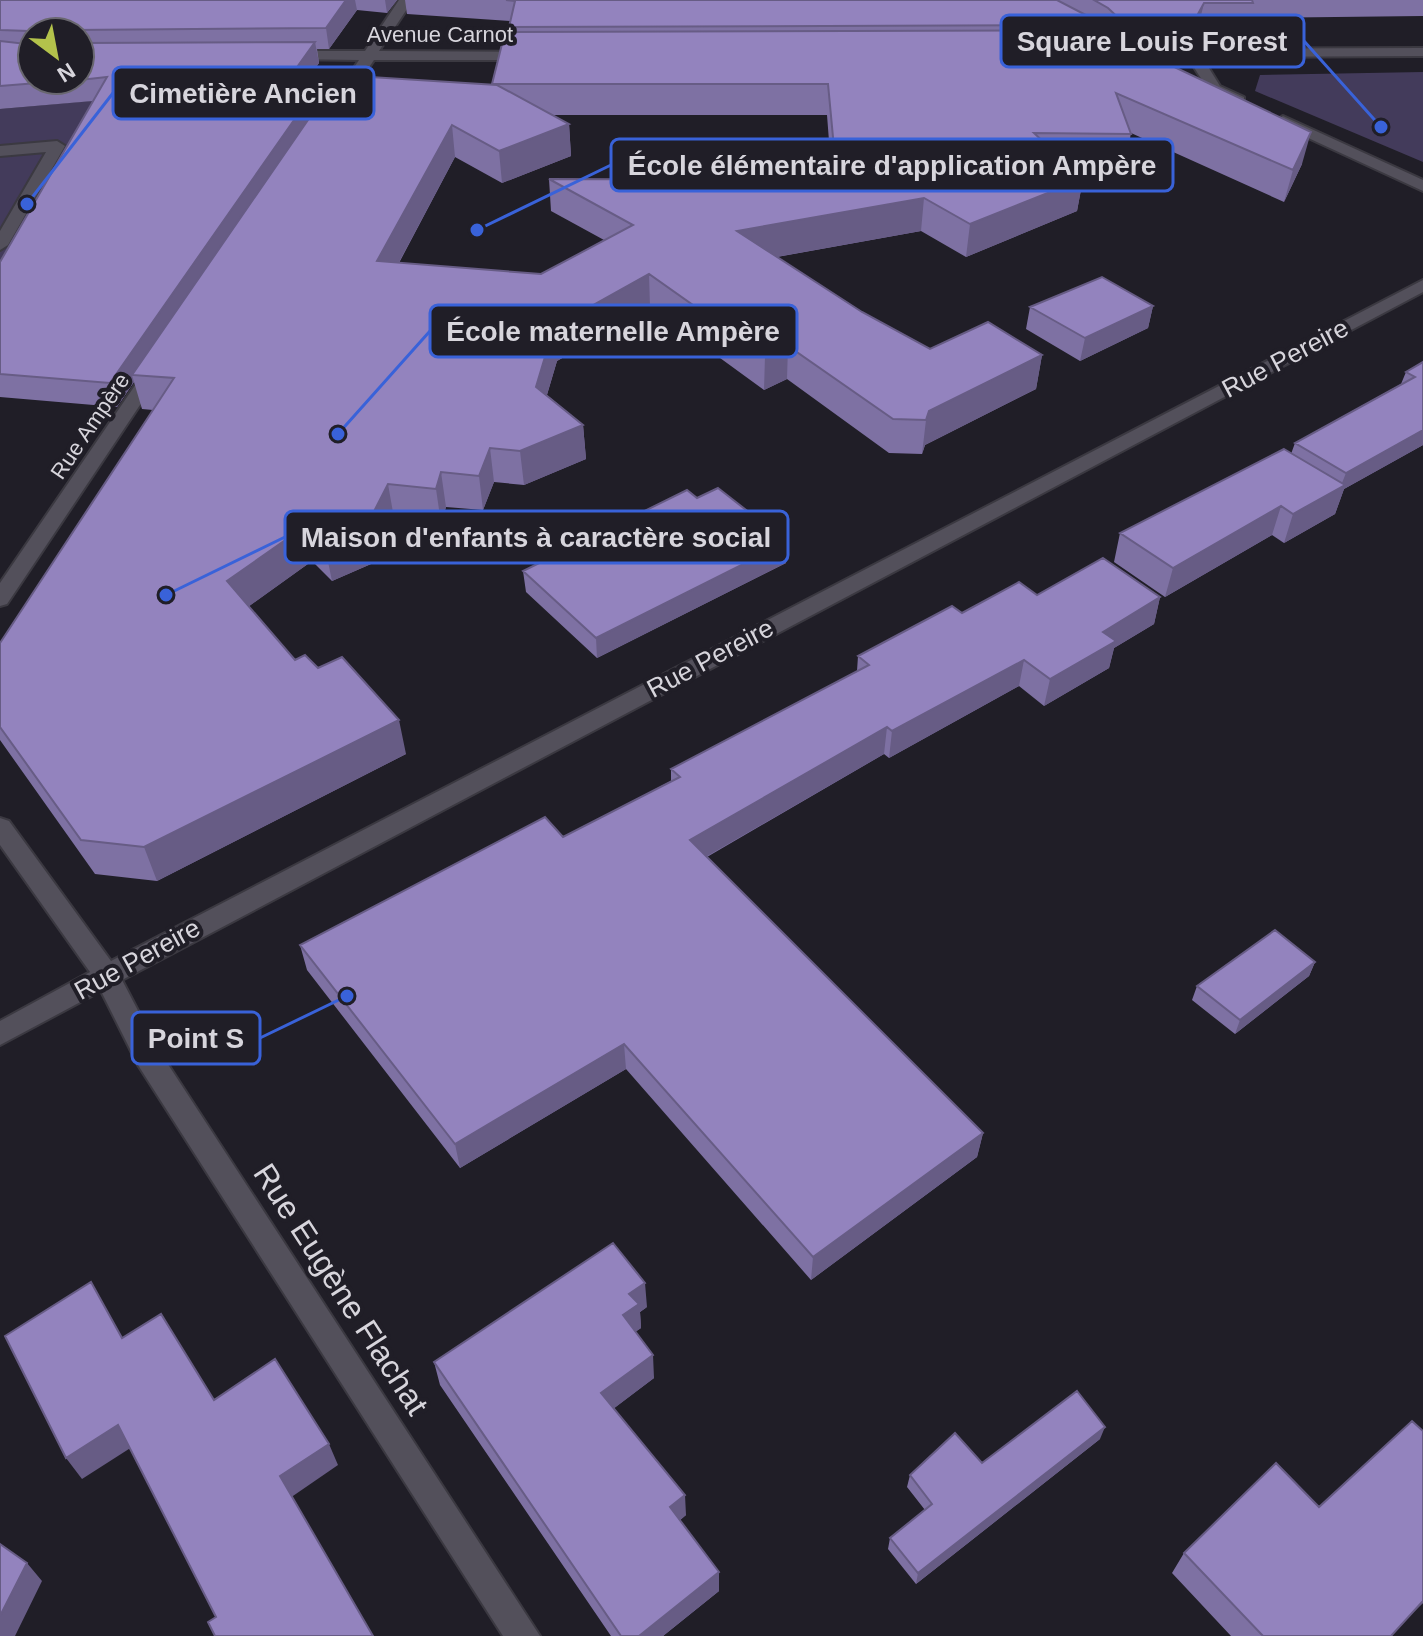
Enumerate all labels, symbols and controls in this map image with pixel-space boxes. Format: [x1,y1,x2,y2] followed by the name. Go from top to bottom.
[1001,15,1304,67] callout: Square Louis Forest
[16,16,96,96] north arrow
[367,22,513,47] street label: Avenue Carnot
[1017,26,1287,57] text: Square Louis Forest
[53,58,80,87] text: N
[113,67,374,119] callout: Cimetière Ancien
[129,78,357,109] text: Cimetière Ancien
[611,139,1173,191] callout: École élémentaire d'application Ampère
[628,150,1156,181] text: École élémentaire d'application Ampère
[430,305,797,357] callout: École maternelle Ampère
[1217,312,1353,404] street label: Rue Pereire
[446,316,780,347] text: École maternelle Ampère
[45,368,135,484] street label: Rue Ampère
[285,511,788,563] callout: Maison d'enfants à caractère social
[301,522,771,553] text: Maison d'enfants à caractère social
[642,612,778,704] street label: Rue Pereire
[69,912,205,1006] street label: Rue Pereire
[132,1012,260,1064] callout: Point S
[148,1023,244,1054] text: Point S
[246,1157,436,1421] street label: Rue Eugène Flachat

